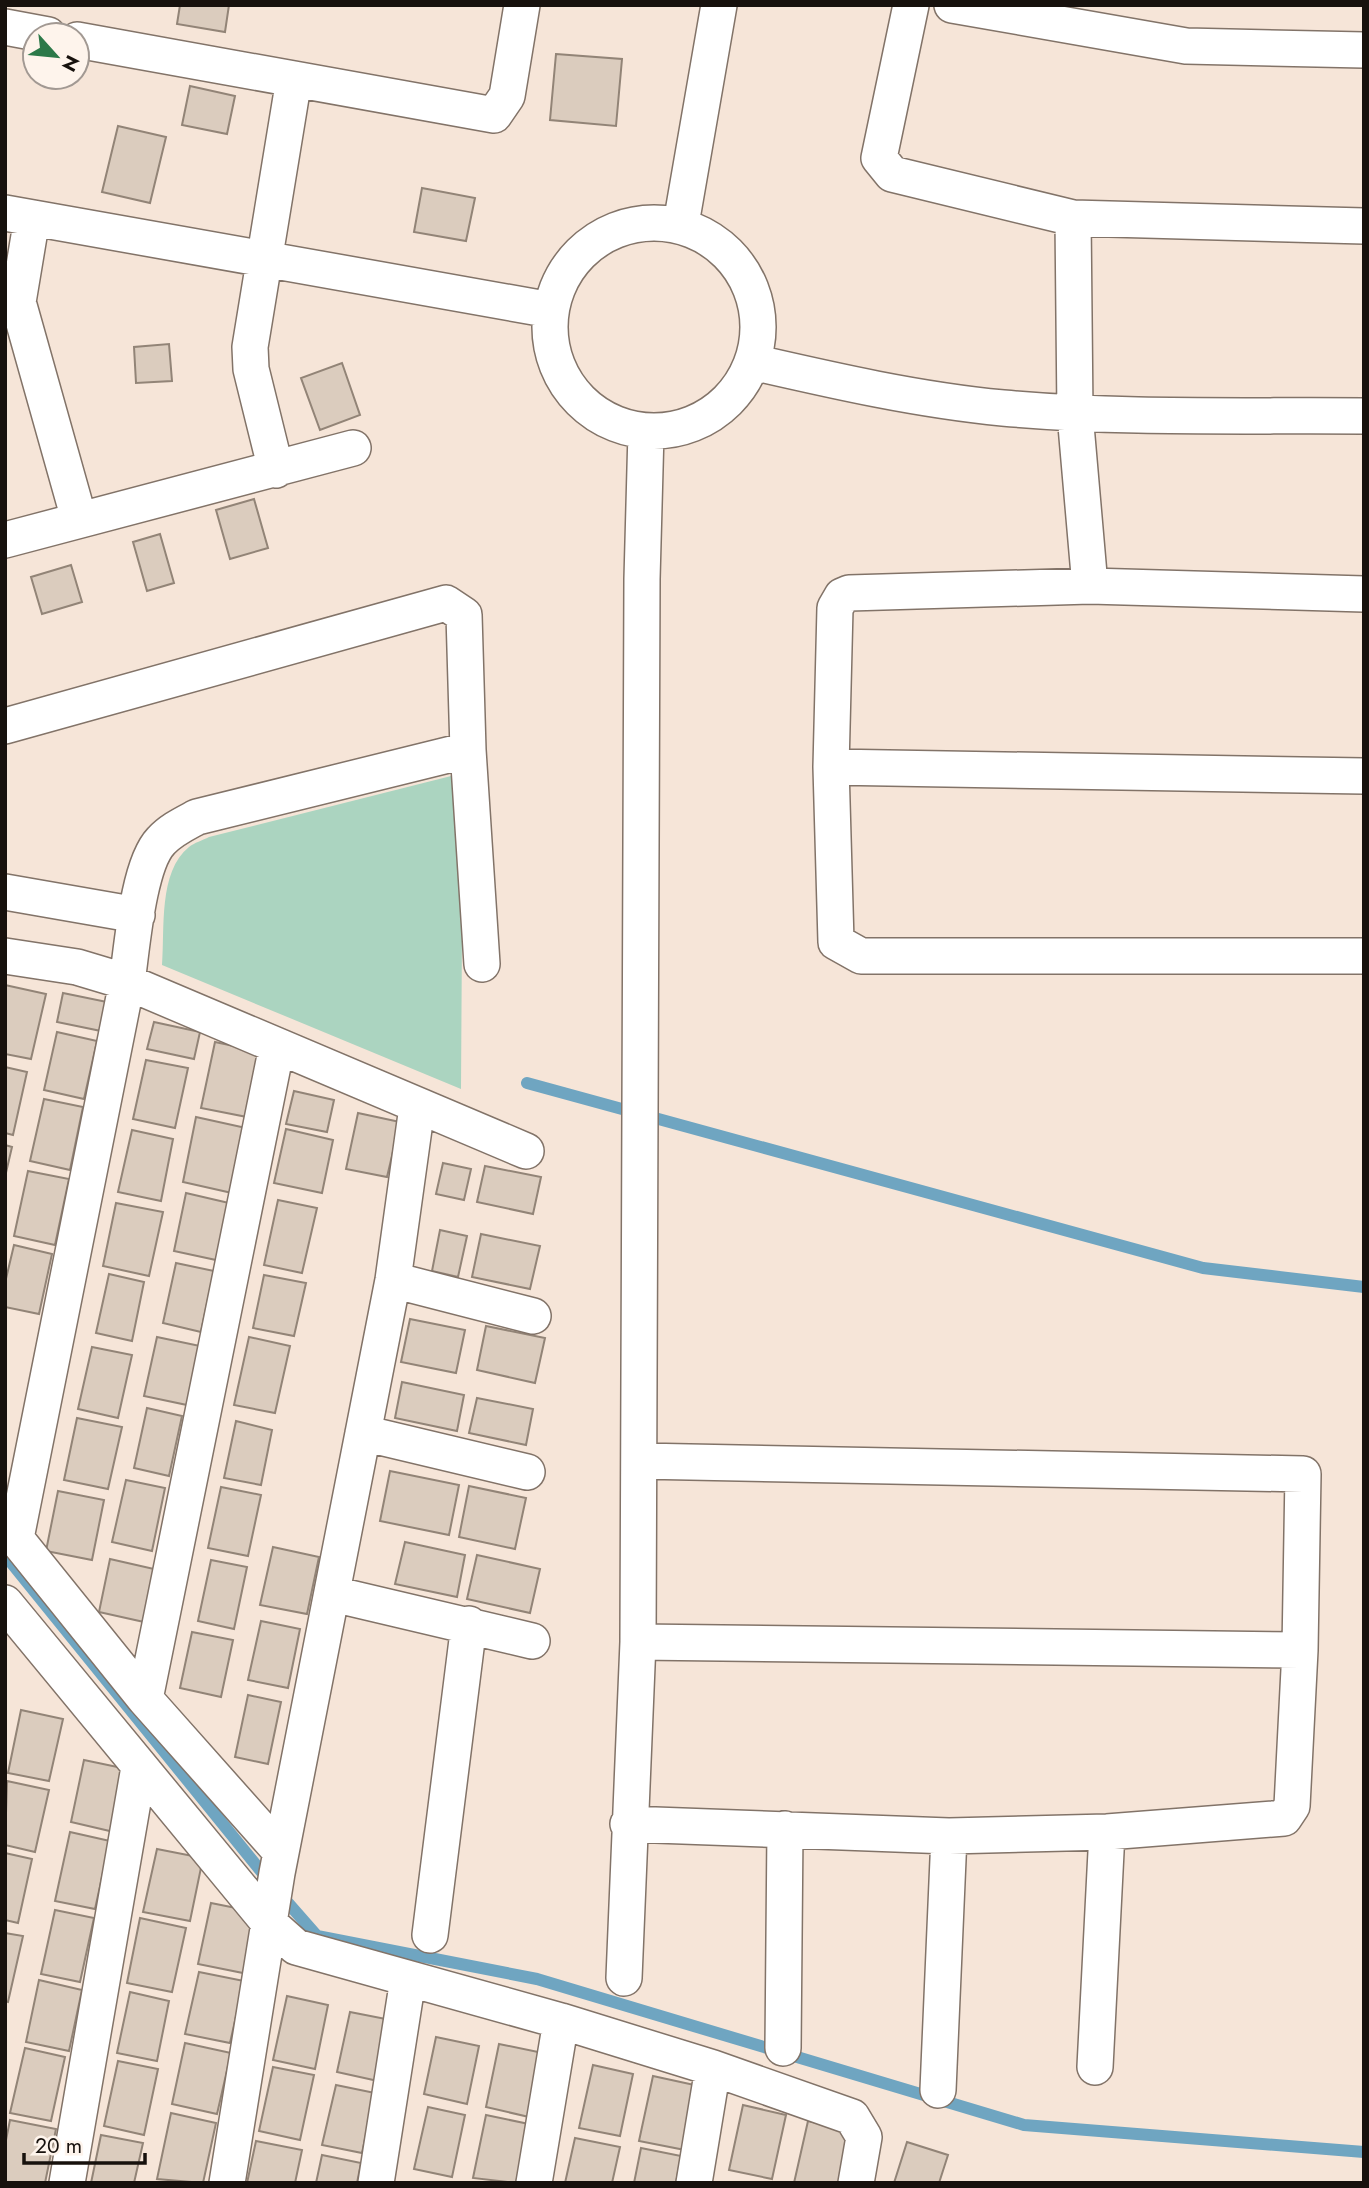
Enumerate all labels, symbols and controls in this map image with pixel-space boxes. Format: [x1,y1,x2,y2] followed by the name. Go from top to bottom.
[21,21,91,91] north arrow
[55,51,86,76] text: N
[24,2122,145,2166] scale bar
[35,2131,82,2161] text: 20 m

